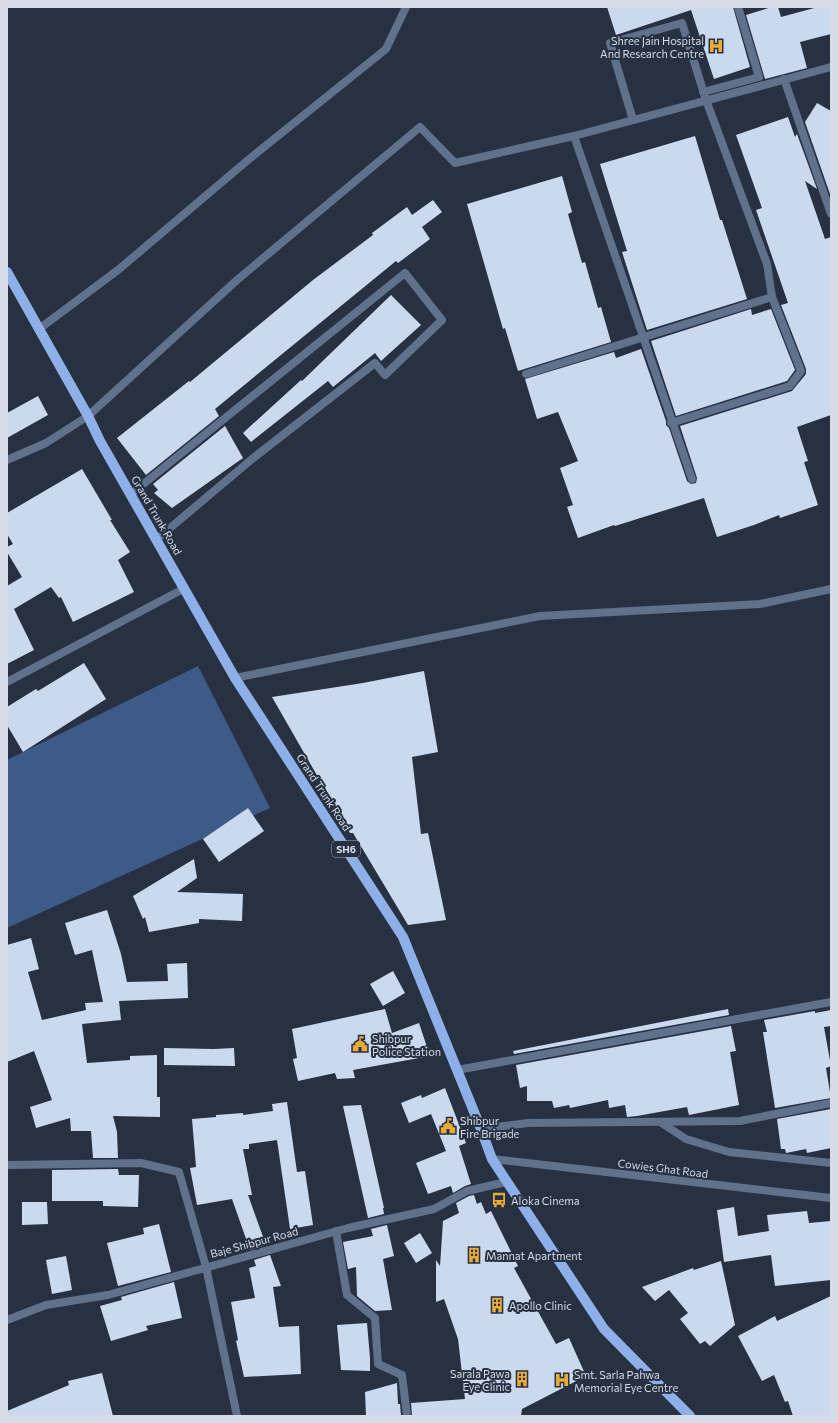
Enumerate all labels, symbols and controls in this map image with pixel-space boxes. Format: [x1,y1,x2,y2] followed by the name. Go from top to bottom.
[600,34,704,60] place label: Shree Jain Hospital And Research Centre
[707,37,725,55] hospital icon: Shree Jain Hospital And Research Centre
[129,473,185,557] street label: Grand Trunk Road
[294,751,354,833] street label: Grand Trunk Road
[332,841,360,857] road number: SH6
[372,1032,441,1058] place label: Shibpur Police Station
[351,1035,369,1053] public building icon: Shibpur Police Station
[460,1114,520,1140] place label: Shibpur Fire Brigade
[439,1117,457,1135] public building icon: Shibpur Fire Brigade
[617,1156,709,1180] street label: Cowies Ghat Road
[490,1191,508,1209] bus stop icon: Aloka Cinema
[511,1194,580,1207] place label: Aloka Cinema
[209,1224,299,1260] street label: Baje Shibpur Road
[465,1246,483,1264] building icon: Mannat Apartment
[486,1249,583,1262] place label: Mannat Apartment
[488,1296,506,1314] building icon: Apollo Clinic
[509,1299,572,1312] place label: Apollo Clinic
[450,1367,510,1393] place label: Sarala Pawa Eye Clinic
[574,1368,678,1394] place label: Smt. Sarla Pahwa Memorial Eye Centre
[513,1370,531,1388] building icon: Sarala Pawa Eye Clinic
[553,1371,571,1389] hospital icon: Smt. Sarla Pahwa Memorial Eye Centre

